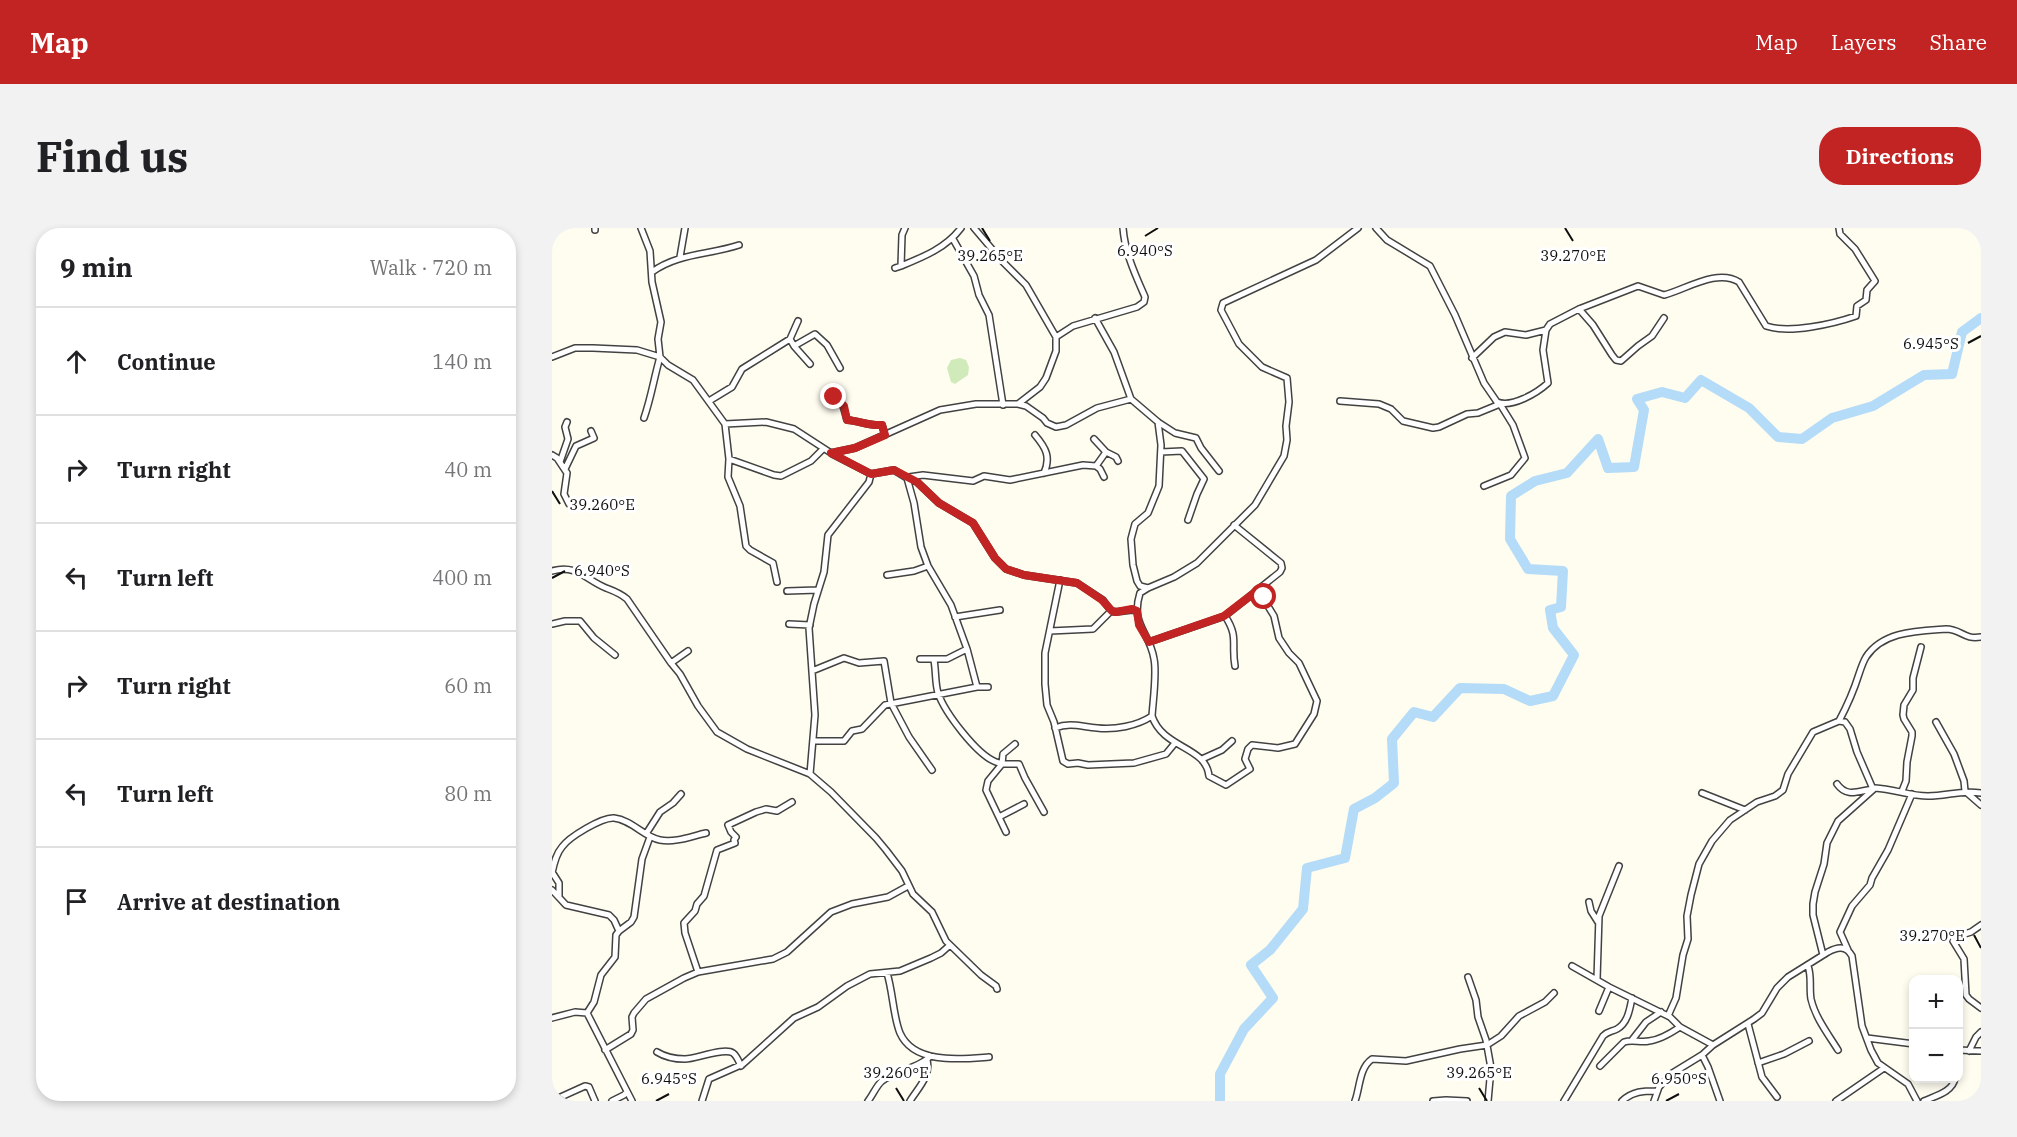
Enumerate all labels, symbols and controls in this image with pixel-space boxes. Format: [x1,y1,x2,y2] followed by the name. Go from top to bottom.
[30,24,89,61] text: Map
[1755,28,1798,56] text: Map
[1831,28,1897,56] text: Layers
[1930,28,1987,56] text: Share
[1819,127,1981,185] button: Directions
[36,129,188,184] text: Find us
[1117,241,1173,260] text: 6.940°S
[957,246,1023,265] text: 39.265°E
[1540,246,1606,265] text: 39.270°E
[60,250,133,284] text: 9 min
[370,254,492,281] text: Walk · 720 m
[1903,334,1959,353] text: 6.945°S
[60,345,93,378] icon: ahead
[117,347,216,376] text: Continue
[432,348,492,375] text: 140 m
[820,383,846,409] route end
[60,453,93,486] icon: right
[117,455,231,484] text: Turn right
[444,456,492,483] text: 40 m
[569,495,635,514] text: 39.260°E
[60,561,93,594] icon: left
[574,561,630,580] text: 6.940°S
[117,563,213,592] text: Turn left
[432,564,492,591] text: 400 m
[1250,583,1276,609] route start
[60,669,93,702] icon: right
[117,671,231,700] text: Turn right
[444,672,492,699] text: 60 m
[60,777,93,810] icon: left
[117,779,213,808] text: Turn left
[444,780,492,807] text: 80 m
[60,885,93,918] icon: arrive
[117,887,340,916] text: Arrive at destination
[1899,926,1965,945] text: 39.270°E
[1909,975,1963,1083] map controls
[1909,975,1963,1029] button: +
[1909,1029,1963,1083] button: −
[863,1063,929,1082] text: 39.260°E
[1446,1063,1512,1082] text: 39.265°E
[641,1069,697,1088] text: 6.945°S
[1651,1069,1707,1088] text: 6.950°S

